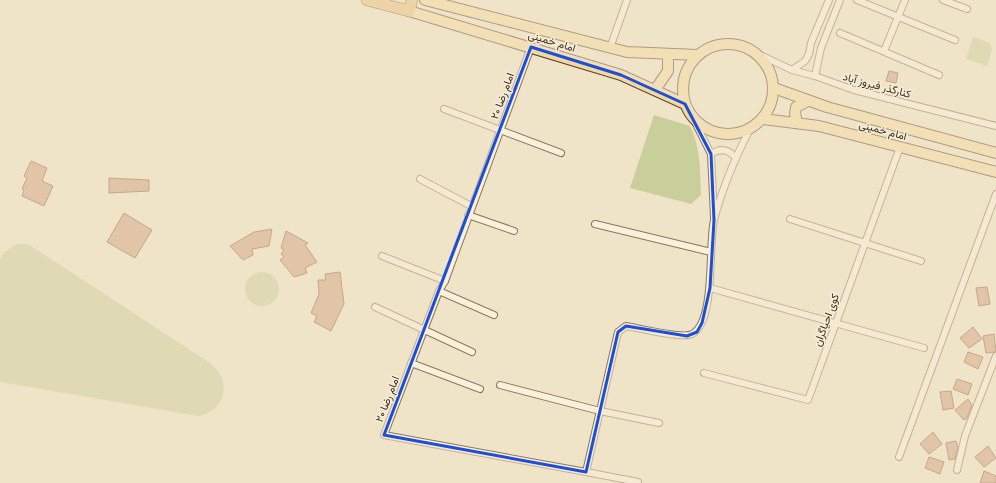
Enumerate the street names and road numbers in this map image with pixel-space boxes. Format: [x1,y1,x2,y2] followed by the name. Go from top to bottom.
[526,27,577,56] street label: امام خمینی
[841,69,913,102] street label: کنارگذر فیروز آباد
[487,71,518,121] street label: امام رضا ۲۰
[857,117,908,144] street label: امام خمینی
[810,292,843,349] street label: کوی احیاگران
[372,374,403,424] street label: امام رضا ۲۰

